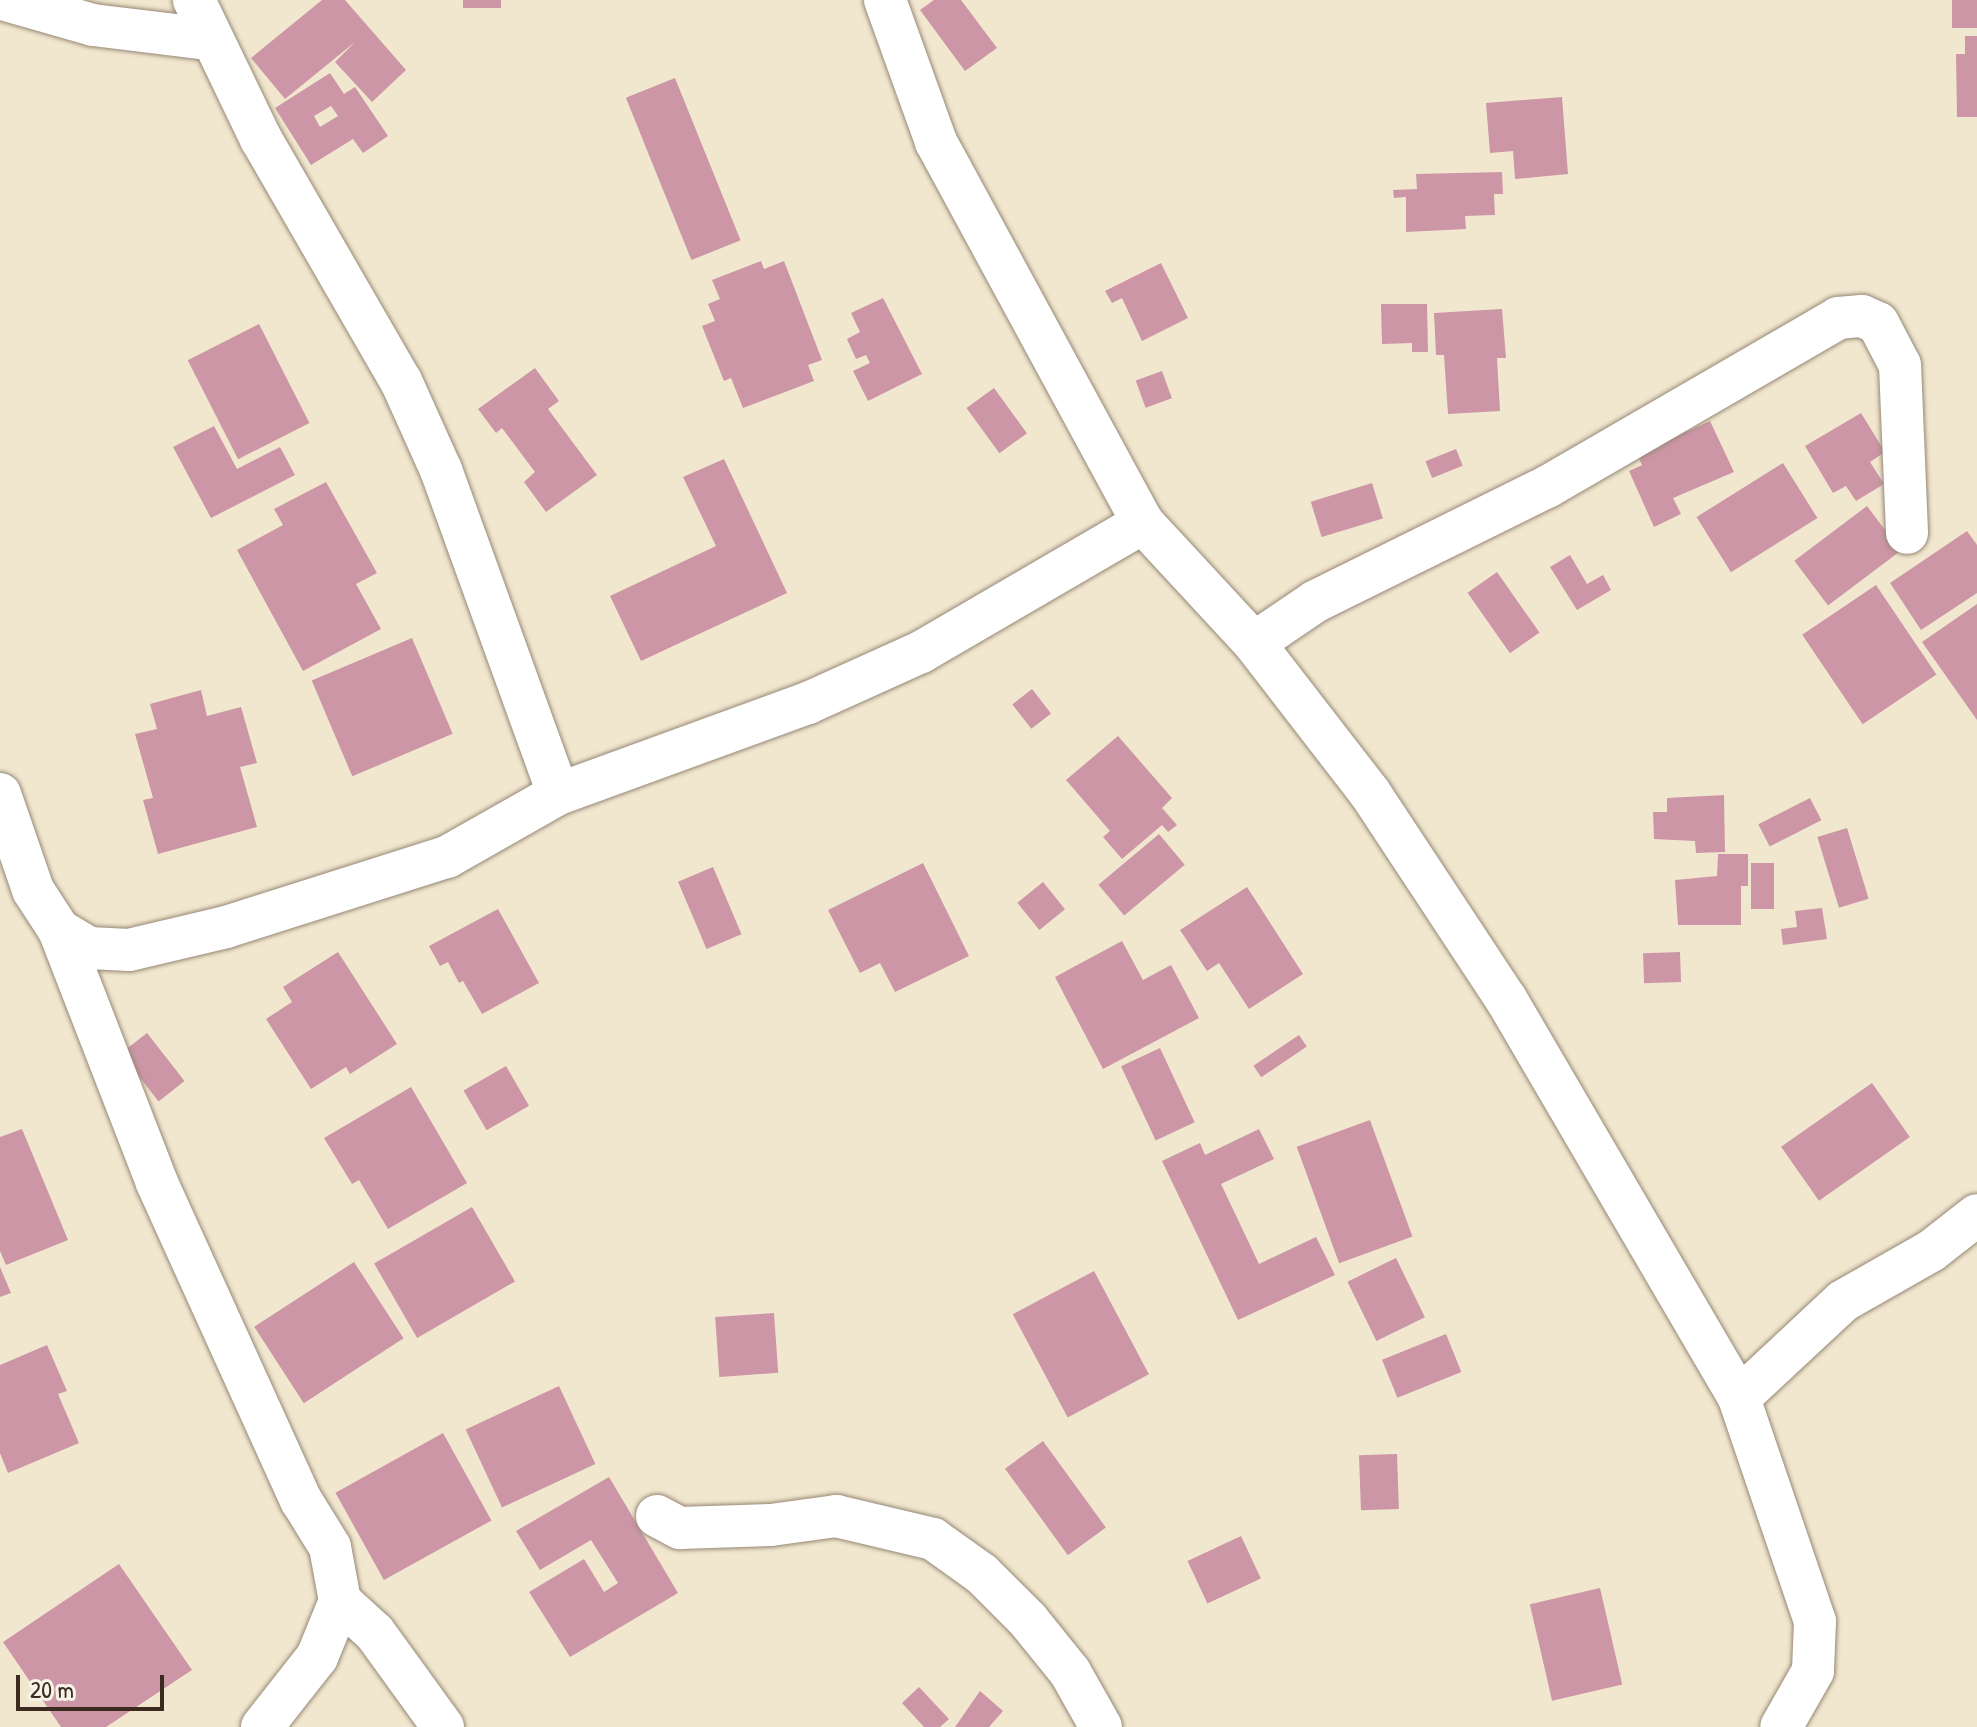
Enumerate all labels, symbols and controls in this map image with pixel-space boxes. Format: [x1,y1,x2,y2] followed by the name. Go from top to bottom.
[20,1659,168,1709] scale bar
[30,1673,74,1705] text: 20 m

